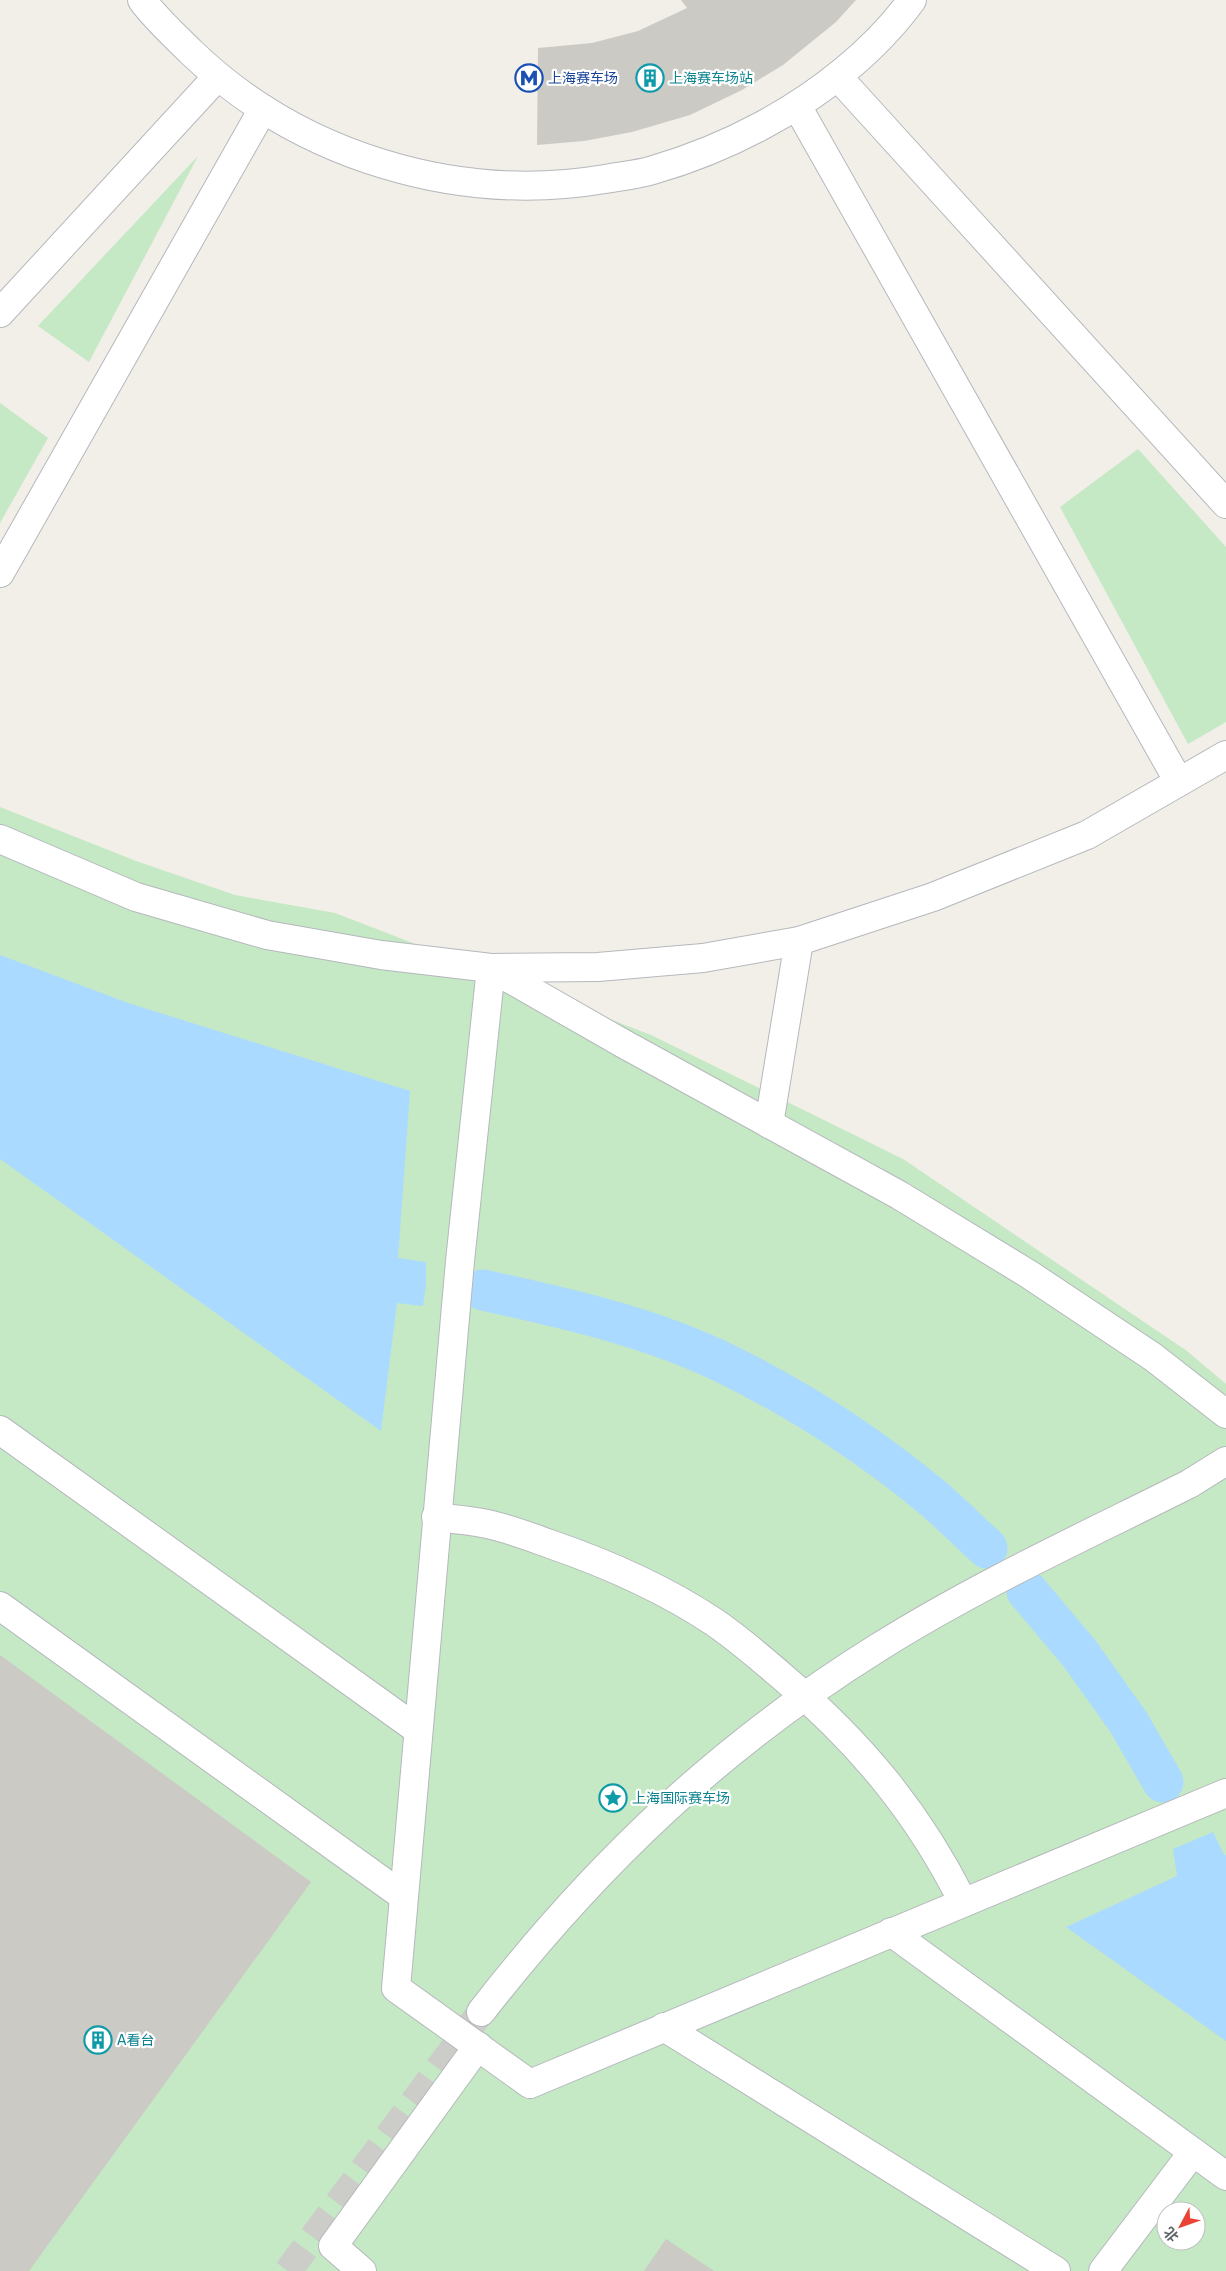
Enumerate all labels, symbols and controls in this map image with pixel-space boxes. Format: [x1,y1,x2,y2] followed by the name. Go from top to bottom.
[514,63,544,93] metro station icon: 上海赛车场
[635,63,665,93] building icon: 上海赛车场站
[548,70,618,87] place label: 上海赛车场
[669,70,753,87] place label: 上海赛车场站
[598,1783,628,1813] place icon: 上海国际赛车场
[632,1790,730,1807] place label: 上海国际赛车场
[83,2025,113,2055] building icon: A看台
[117,2032,154,2049] place label: A看台
[1156,2201,1206,2251] north arrow
[1161,2223,1183,2245] text: 北

